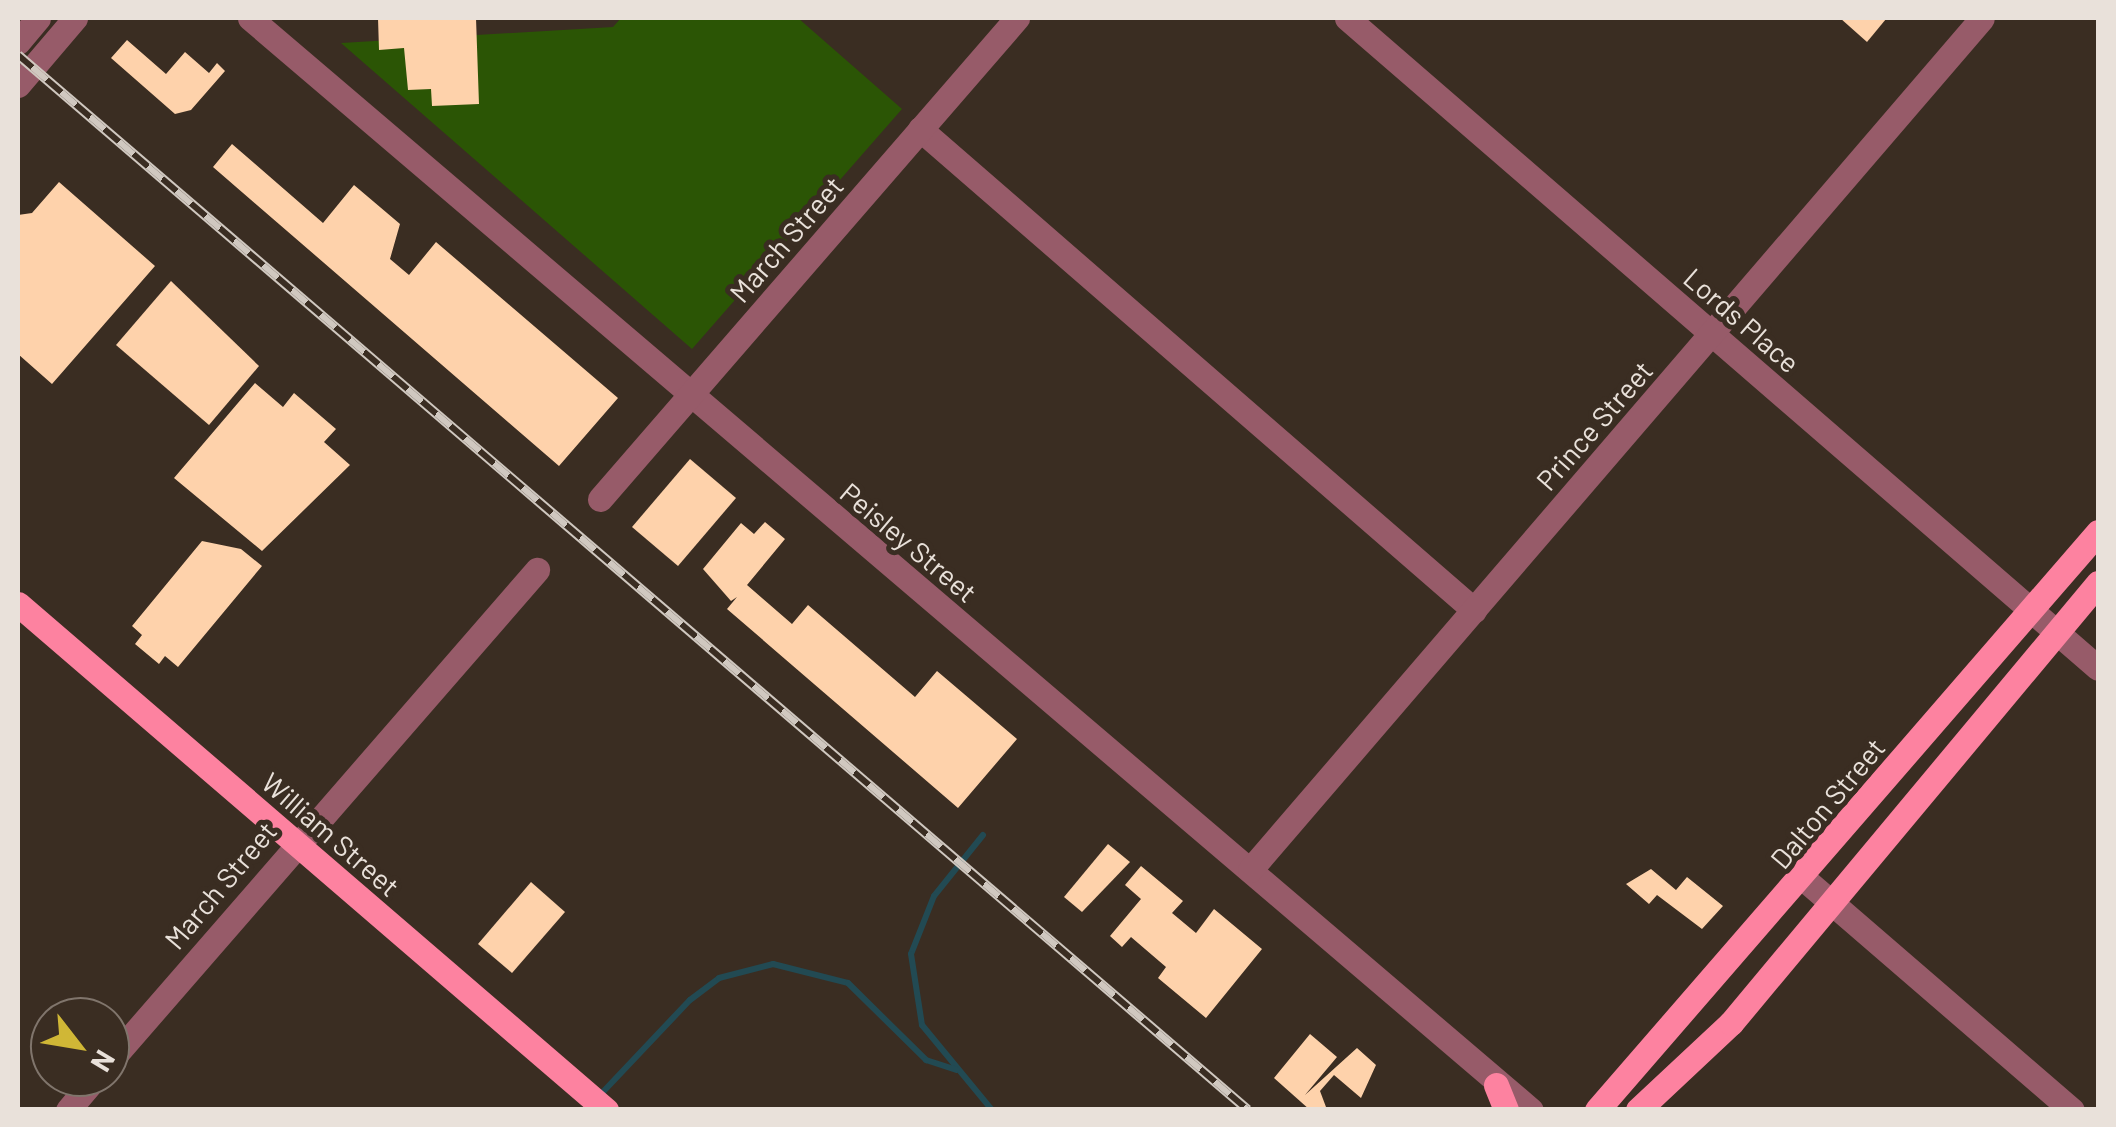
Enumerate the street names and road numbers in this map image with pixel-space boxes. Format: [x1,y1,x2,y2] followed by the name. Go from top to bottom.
[722,169,850,309] street label: March Street
[1677,261,1807,379] street label: Lords Place
[1529,354,1659,496] street label: Prince Street
[834,475,984,609] street label: Peisley Street
[1763,731,1891,875] street label: Dalton Street
[255,765,407,903] street label: William Street
[157,814,283,956] street label: March Street

